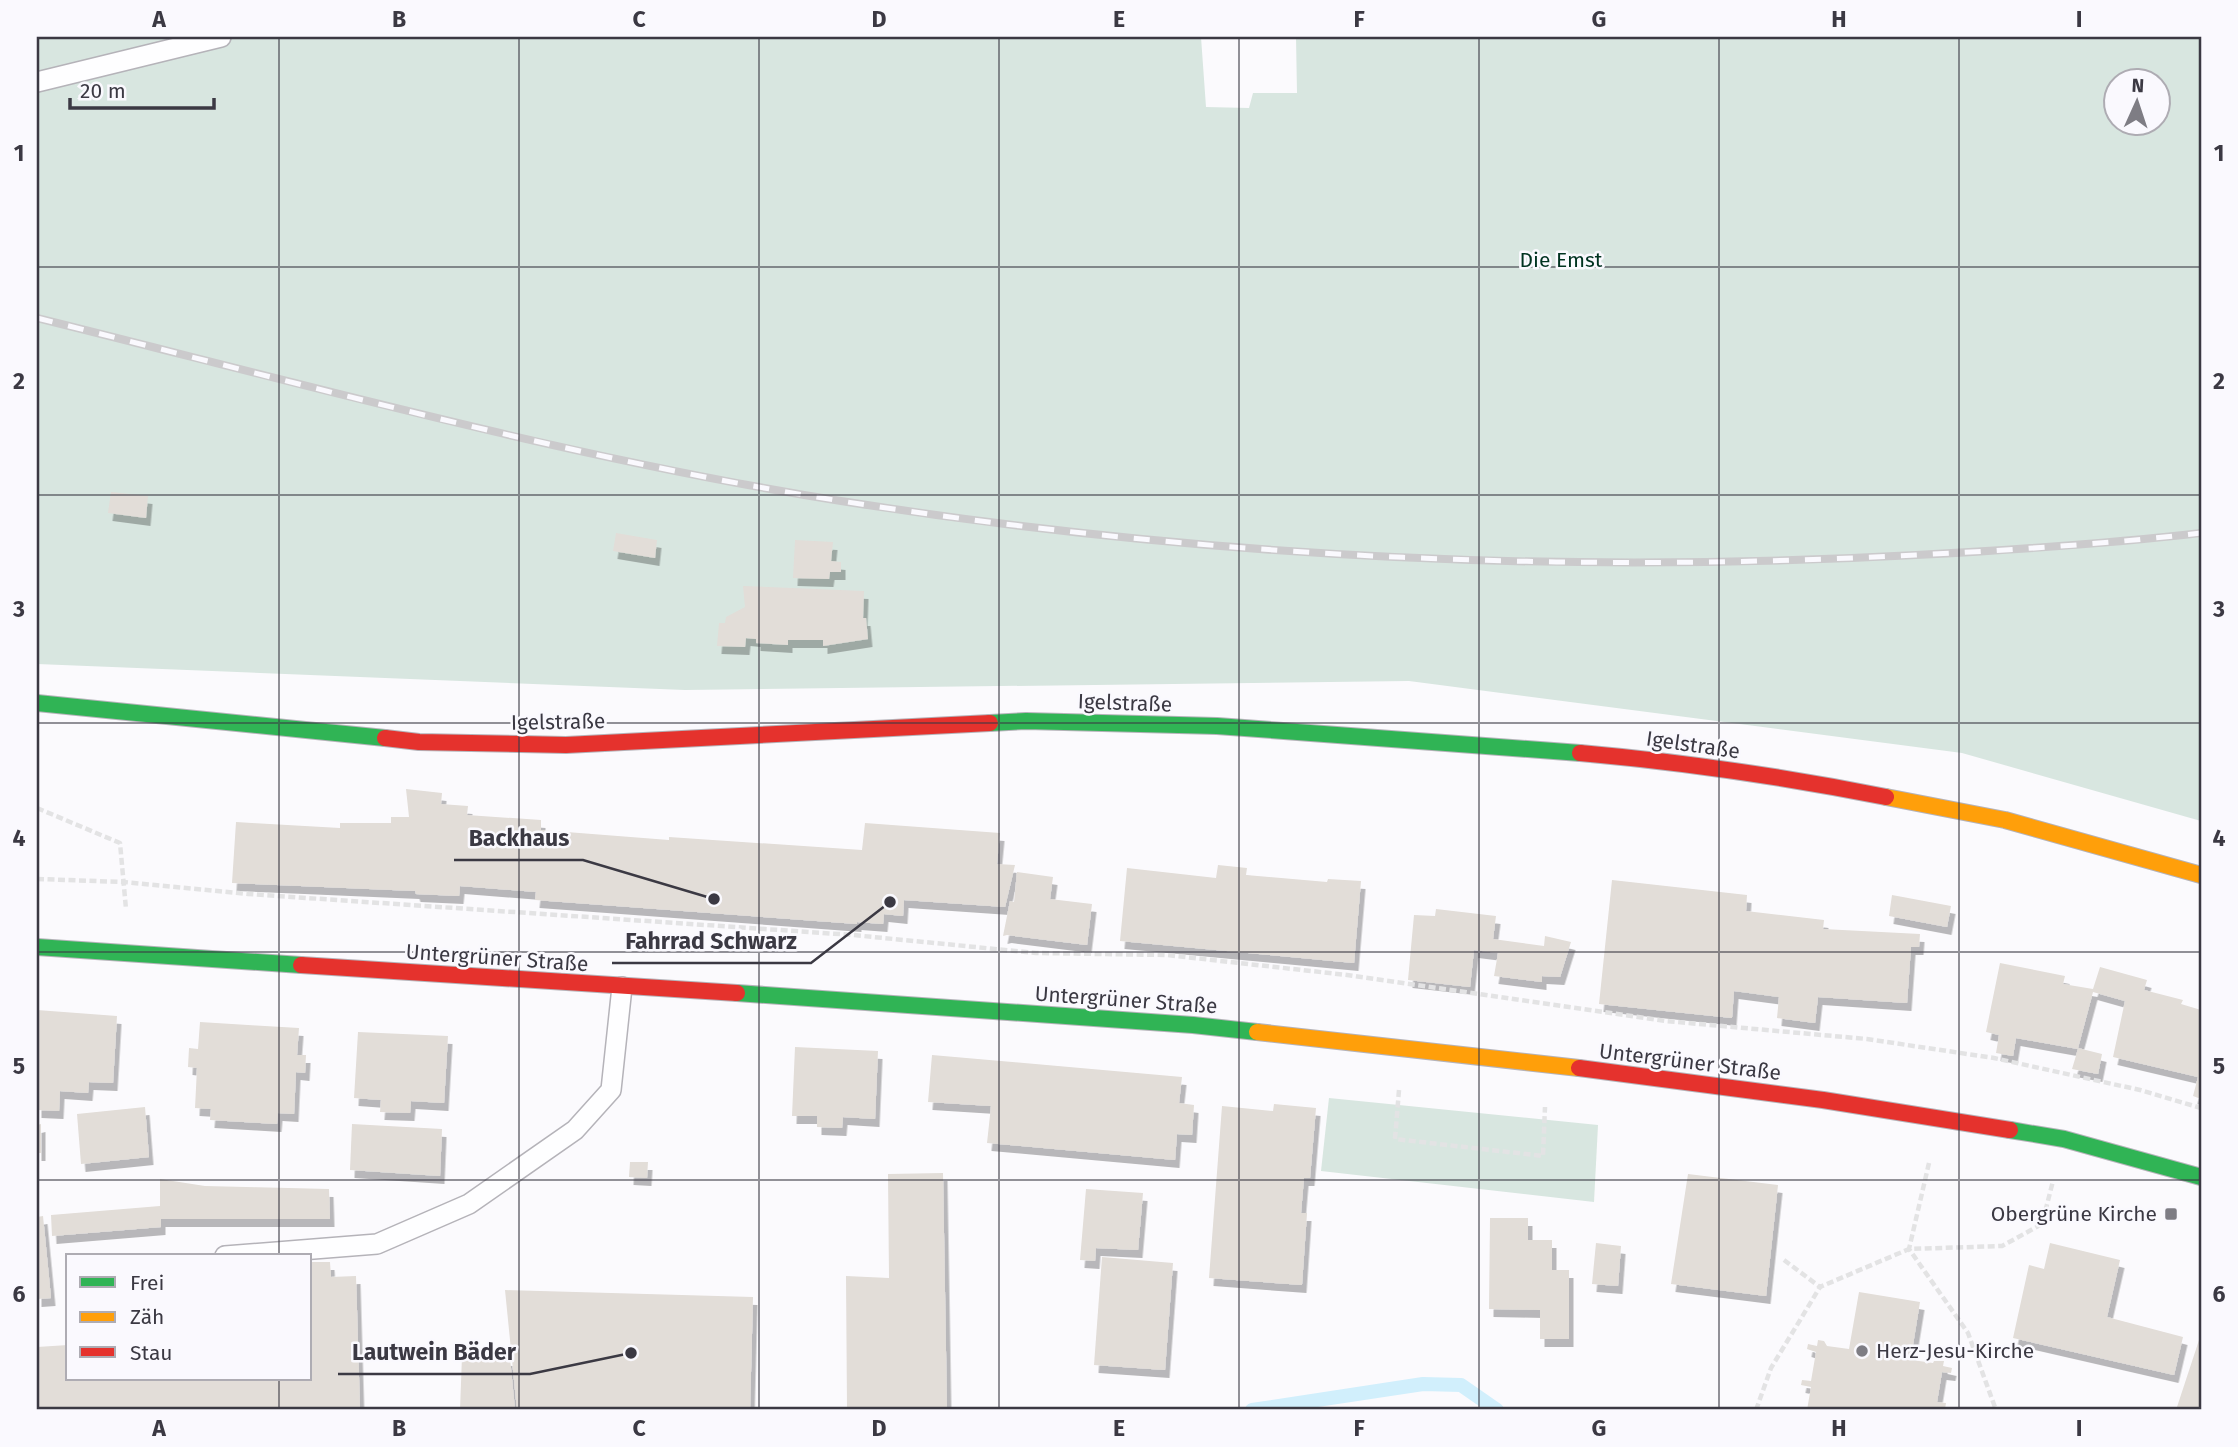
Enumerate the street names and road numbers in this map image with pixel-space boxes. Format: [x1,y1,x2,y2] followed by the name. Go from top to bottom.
[1077,688,1173,718] street label: Igelstraße
[511,708,605,736] street label: Igelstraße
[1644,726,1742,764] street label: Igelstraße
[405,939,589,977] street label: Untergrüner Straße
[1034,981,1218,1019] street label: Untergrüner Straße
[1598,1038,1782,1086] street label: Untergrüner Straße

